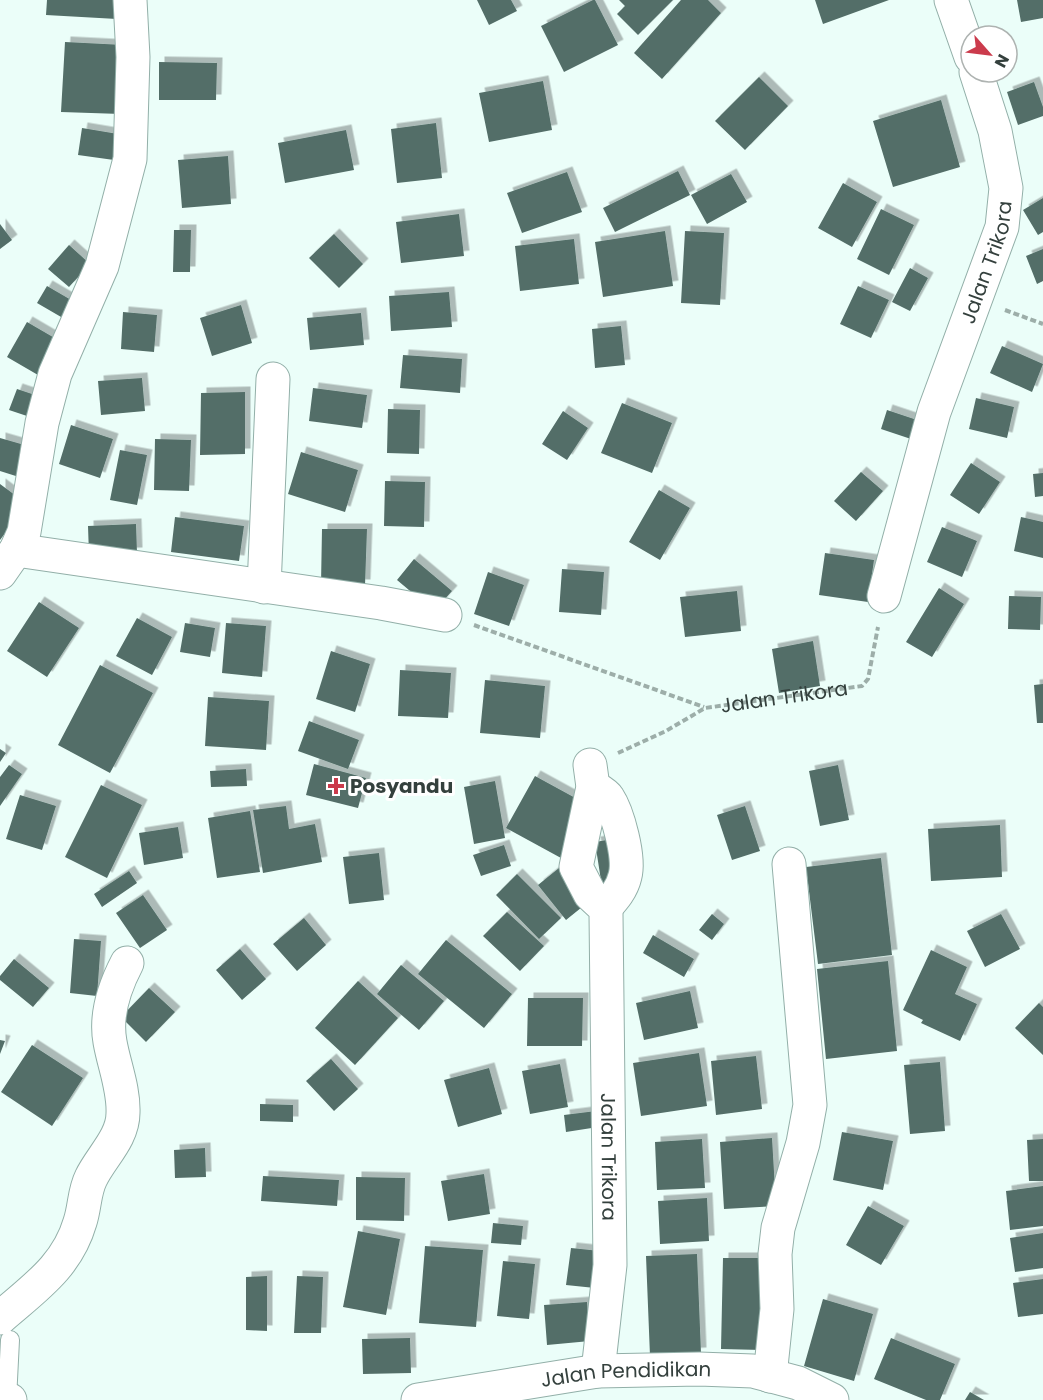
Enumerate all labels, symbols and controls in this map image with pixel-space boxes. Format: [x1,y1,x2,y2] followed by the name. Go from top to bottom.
[959,24,1019,84] north arrow
[989,50,1015,72] text: N
[954,199,1019,327] street label: Jalan Trikora
[719,674,850,720] street label: Jalan Trikora
[350,772,453,800] place label: Posyandu
[327,777,345,795] marker: Posyandu
[594,1093,623,1221] street label: Jalan Trikora
[539,1355,712,1394] street label: Jalan Pendidikan

